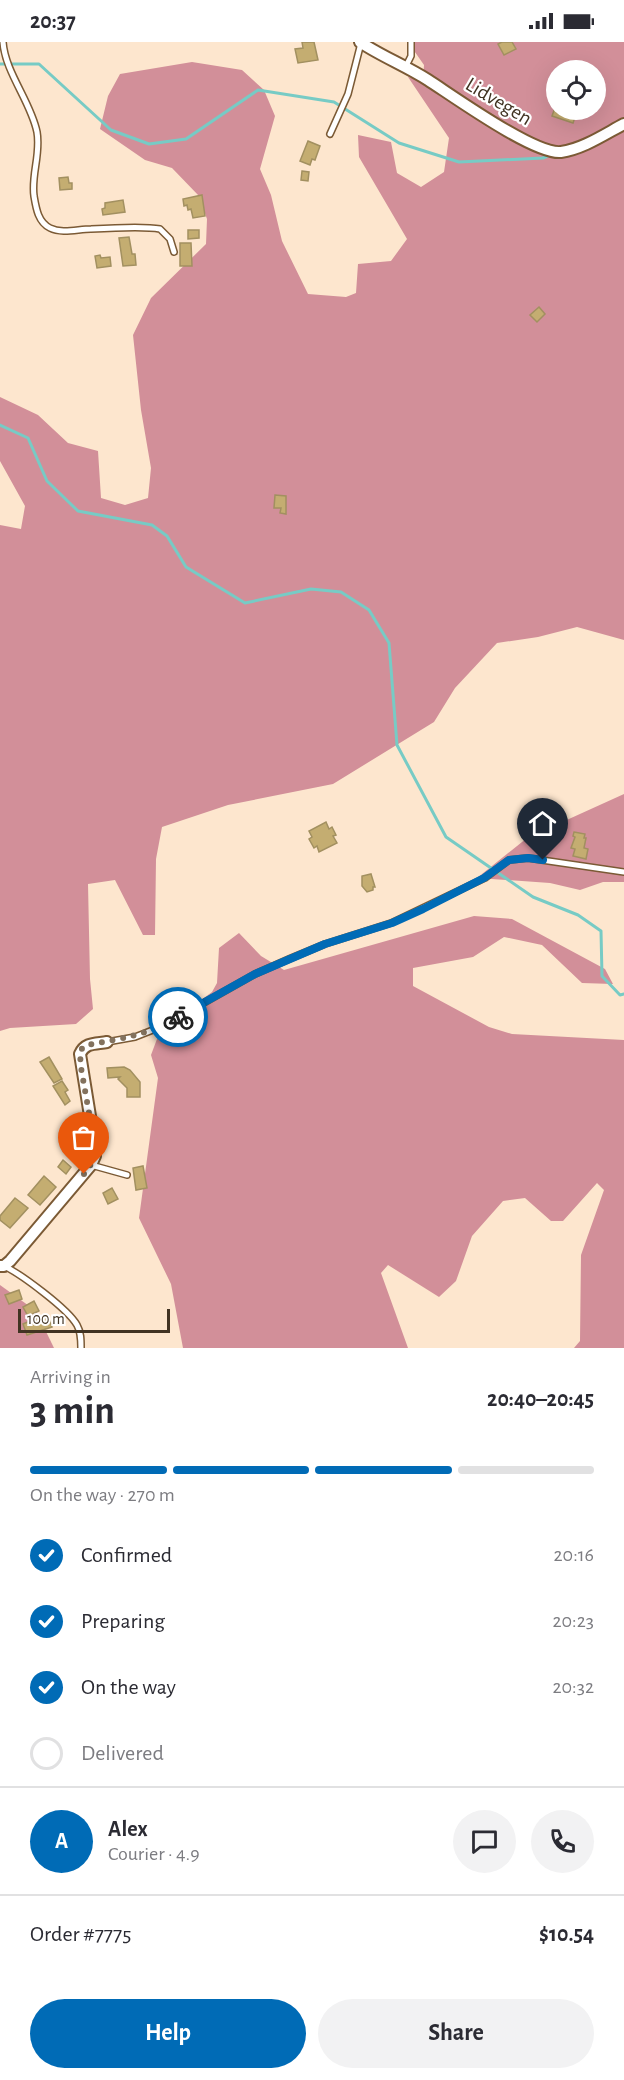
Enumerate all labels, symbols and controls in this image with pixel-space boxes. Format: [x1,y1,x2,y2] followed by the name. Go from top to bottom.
[30,10,76,32] text: 20:37
[546,60,606,120] map controls
[546,60,606,120] button: locate
[462,74,536,129] street label: Lidvegen
[517,798,568,860] pin
[526,807,559,840] icon: home
[148,987,208,1047] courier
[162,1001,195,1034] icon: bike
[58,1112,109,1174] pin
[67,1121,100,1154] icon: bag
[18,1306,170,1334] scale bar
[27,1311,65,1327] text: 100 m
[30,1367,111,1387] text: Arriving in
[487,1388,594,1410] text: 20:40–20:45
[30,1392,115,1431] text: 3 min
[30,1485,175,1505] text: On the way · 270 m
[30,1539,63,1572] icon: check
[81,1544,172,1566] text: Confirmed
[553,1545,594,1565] text: 20:16
[30,1605,63,1638] icon: check
[81,1610,165,1632] text: Preparing
[552,1611,594,1631] text: 20:23
[30,1671,63,1704] icon: check
[81,1676,176,1698] text: On the way
[552,1677,594,1697] text: 20:32
[81,1742,164,1764] text: Delivered
[453,1810,516,1873] button: chat
[531,1810,594,1873] button: phone
[108,1818,148,1840] text: Alex
[55,1830,68,1852] text: A
[108,1844,200,1864] text: Courier · 4.9
[30,1923,131,1945] text: Order #7775
[539,1923,594,1945] text: $10.54
[30,1999,306,2068] button: Help
[318,1999,594,2068] button: Share

